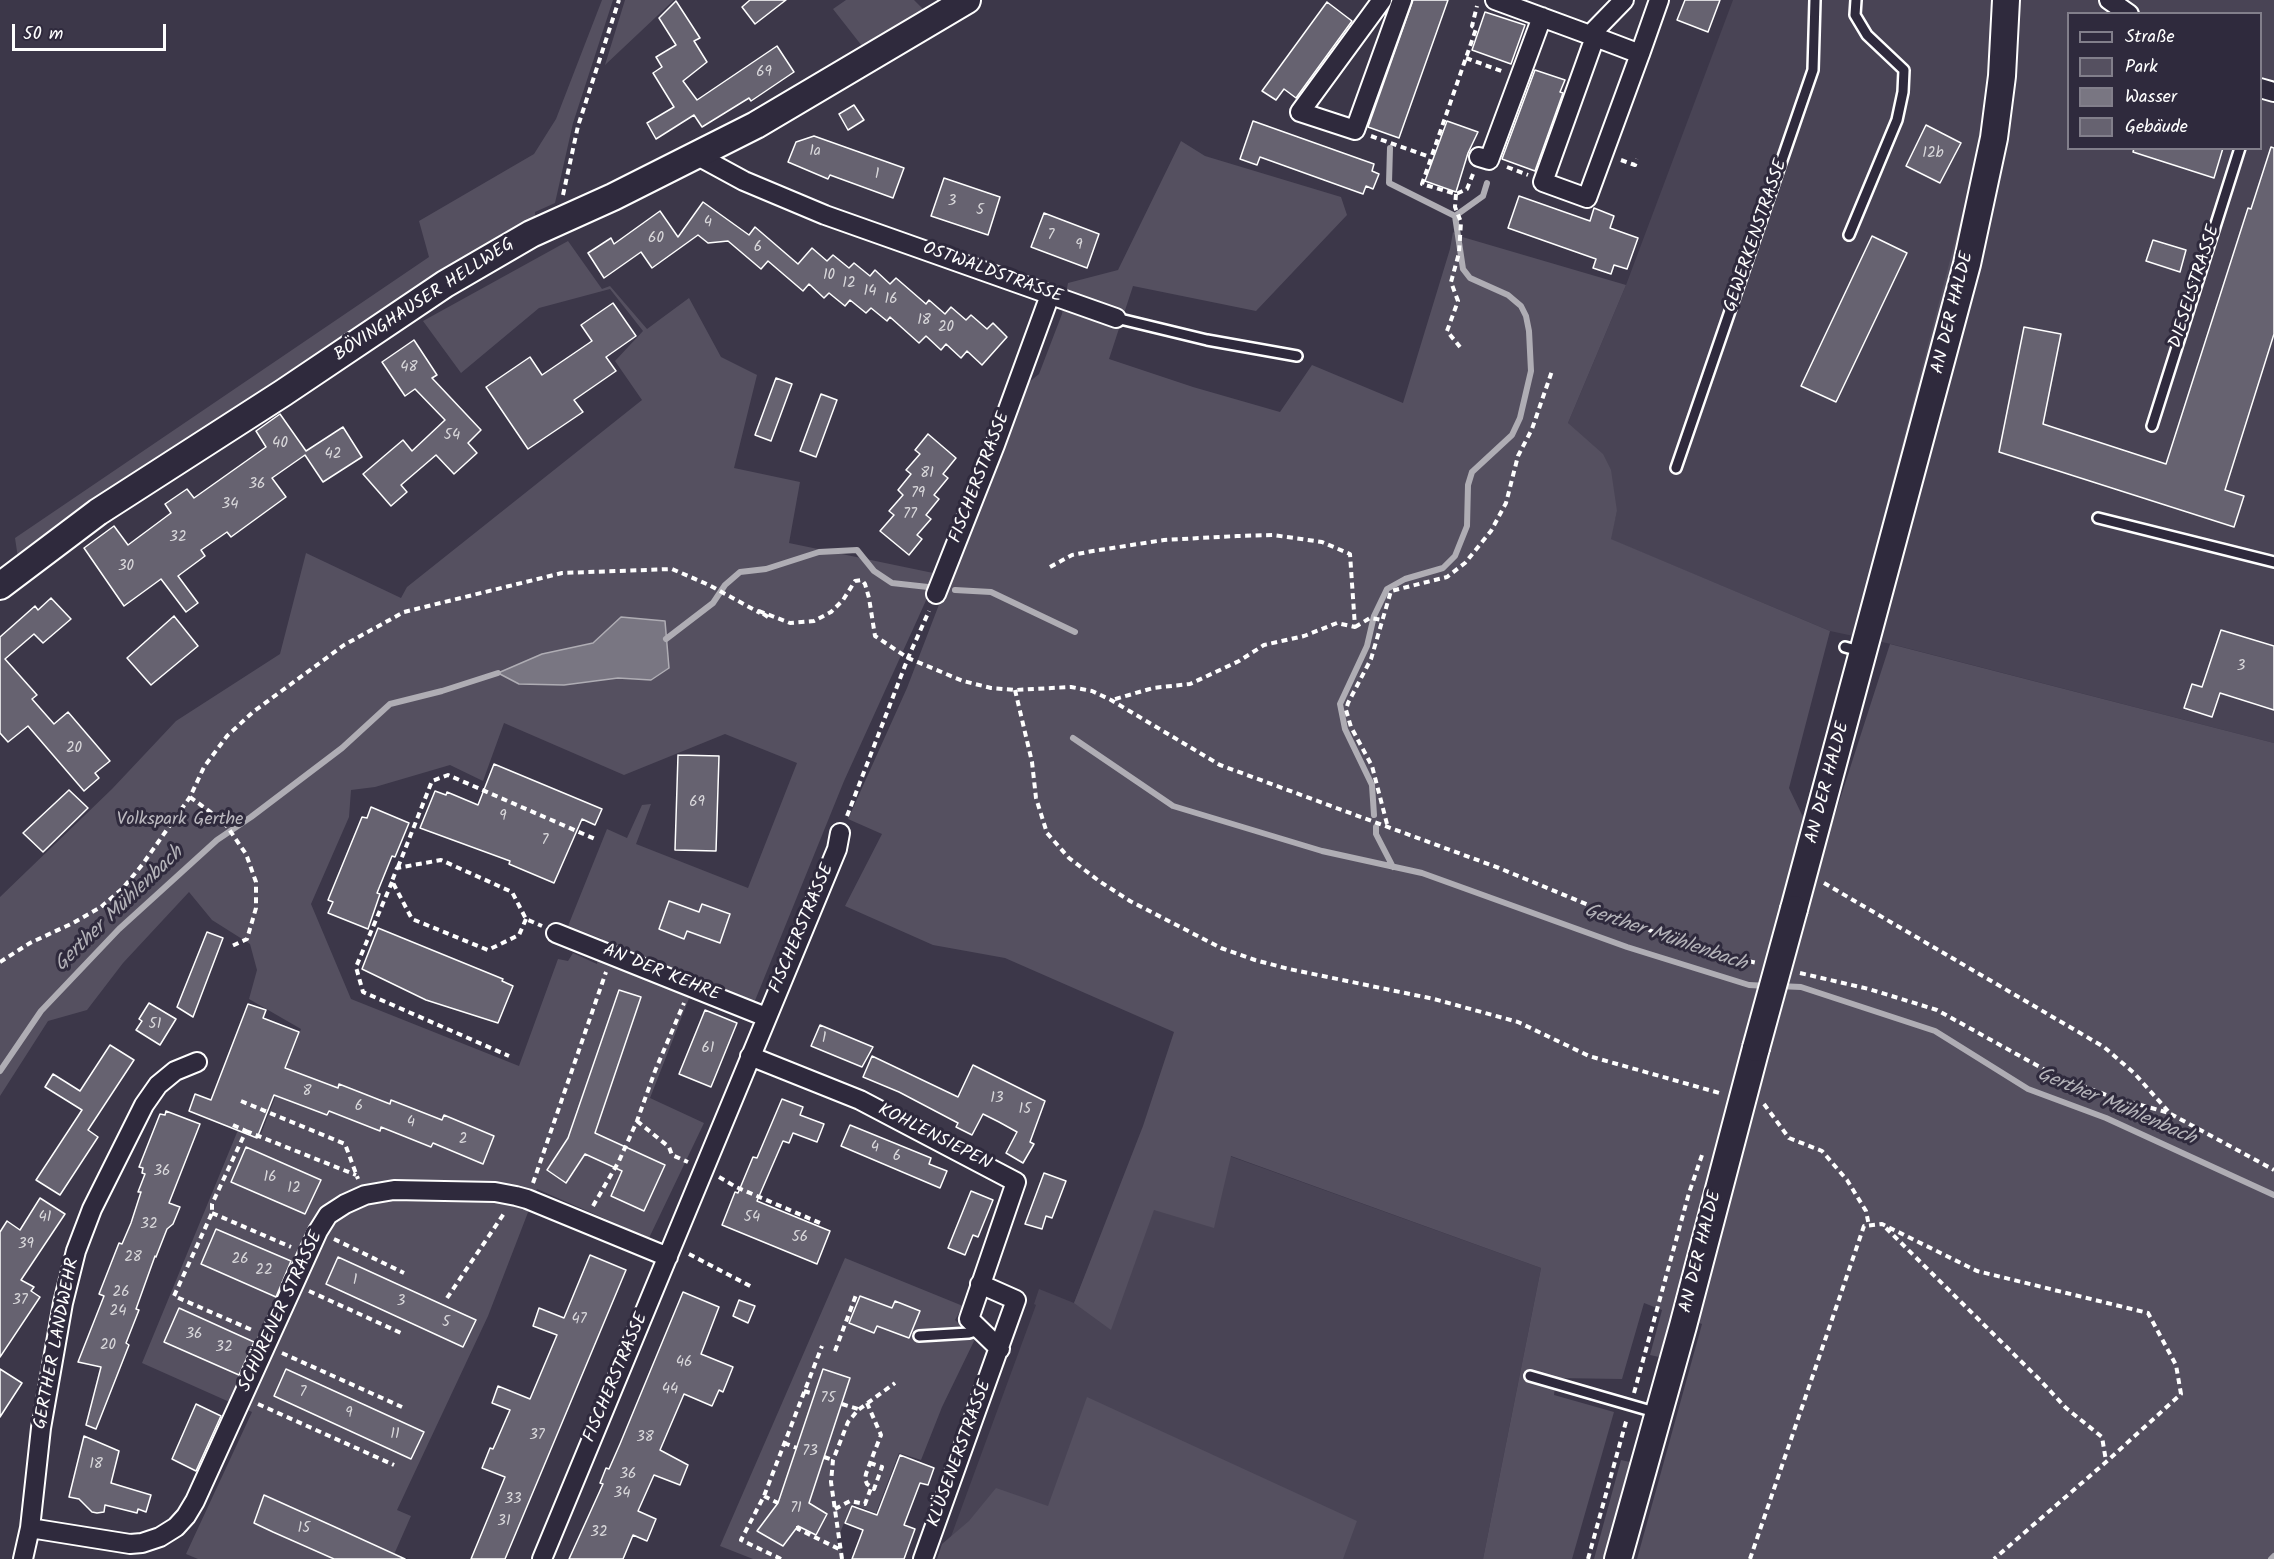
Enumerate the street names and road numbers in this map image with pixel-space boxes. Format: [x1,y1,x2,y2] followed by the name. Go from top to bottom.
[1721,157,1793,315] street label: GEWERKENSTRASSE
[2166,223,2226,351] street label: DIESELSTRASSE
[331,235,519,367] street label: BÖVINGHAUSER HELLWEG
[919,239,1065,309] street label: OSTWALDSTRASSE
[1928,250,1980,376] street label: AN DER HALDE
[946,409,1016,547] street label: FISCHERSTRASSE
[1802,720,1856,846] street label: AN DER HALDE
[766,861,840,997] street label: FISCHERSTRASSE
[599,941,723,1007] street label: AN DER KEHRE
[874,1100,994,1176] street label: KOHLENSIEPEN
[1676,1189,1728,1315] street label: AN DER HALDE
[235,1228,329,1396] street label: SCHÜRENER STRASSE
[31,1257,85,1431] street label: GERTHER LANDWEHR
[580,1310,654,1446] street label: FISCHERSTRASSE
[924,1378,998,1530] street label: KLÜSENERSTRASSE

